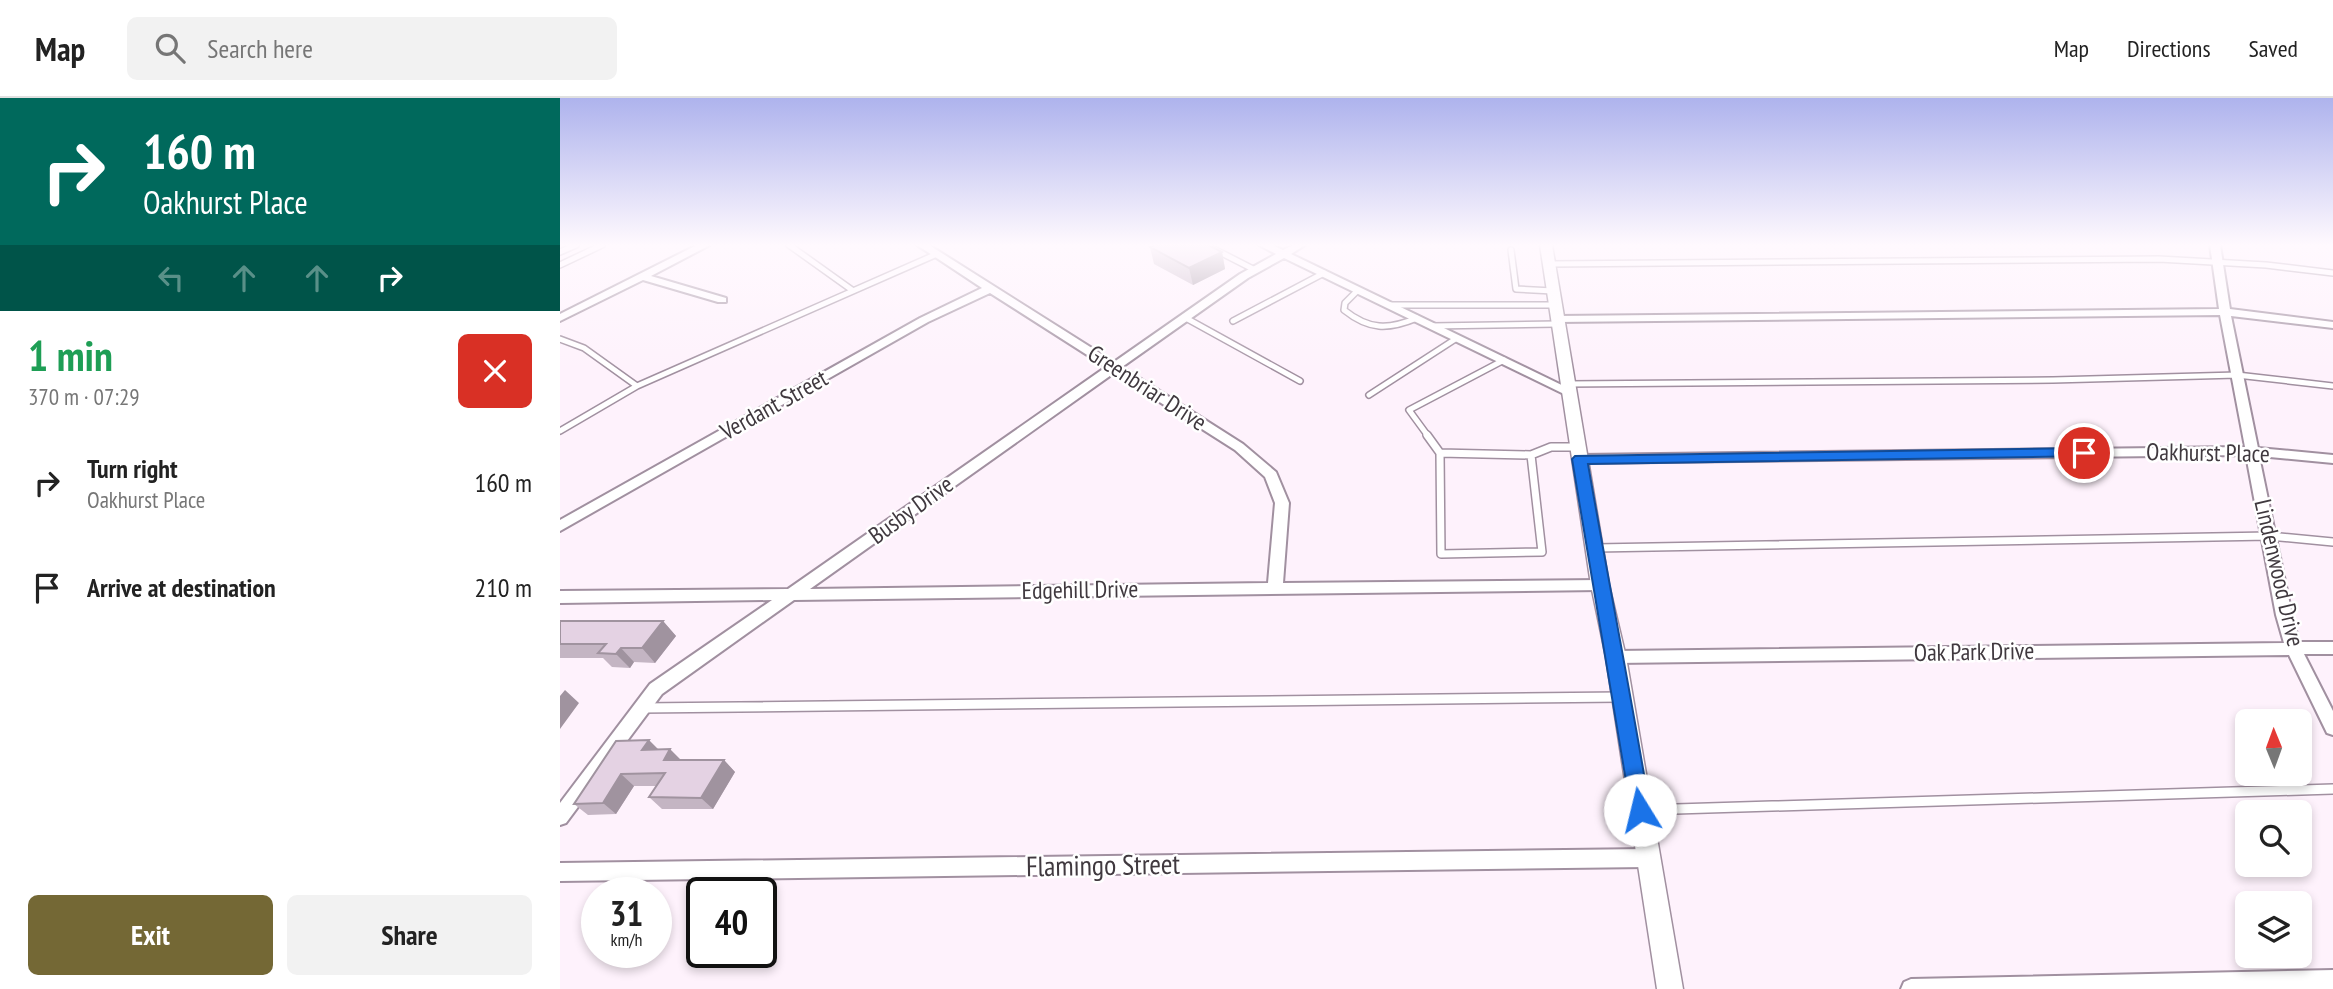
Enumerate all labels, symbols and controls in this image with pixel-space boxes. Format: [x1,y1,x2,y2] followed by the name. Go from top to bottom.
[127,17,617,80] search box
[35,27,85,70] text: Map
[151,29,189,67] icon: search
[207,32,313,65] text: Search here
[2054,33,2089,64] text: Map
[2127,33,2211,64] text: Directions
[2249,33,2298,64] text: Saved
[143,119,256,183] text: 160 m
[28,126,119,217] icon: right
[143,181,308,223] text: Oakhurst Place
[152,259,190,297] icon: left
[225,259,263,297] icon: ahead
[298,259,336,297] icon: ahead
[371,259,409,297] icon: right
[28,328,113,383] text: 1 min
[458,334,532,408] button: close
[1082,338,1213,438] street label: Greenbriar Drive
[714,362,833,447] street label: Verdant Street
[28,382,140,411] text: 370 m · 07:29
[2054,423,2114,483] pin
[2065,434,2103,472] icon: arrive
[2146,436,2270,469] street label: Oakhurst Place
[87,452,178,485] text: Turn right
[28,464,66,502] icon: right
[474,466,532,499] text: 160 m
[862,469,959,551] street label: Busby Drive
[87,485,205,514] text: Oakhurst Place
[2247,496,2311,650] street label: Lindenwood Drive
[28,569,66,607] icon: arrive
[87,571,276,604] text: Arrive at destination
[474,571,532,604] text: 210 m
[1021,573,1139,606] street label: Edgehill Drive
[1914,635,2034,668] street label: Oak Park Drive
[2235,709,2312,786] north arrow
[2235,709,2312,968] map controls
[1603,773,1677,847] position arrow
[2235,800,2312,877] button: search
[1026,845,1181,884] street label: Flamingo Street
[686,877,777,968] speed limit sign: 40
[610,890,643,936] text: 31
[2235,891,2312,968] button: layers
[28,895,273,975] button: Exit
[287,895,532,975] button: Share
[611,928,642,951] text: km/h

